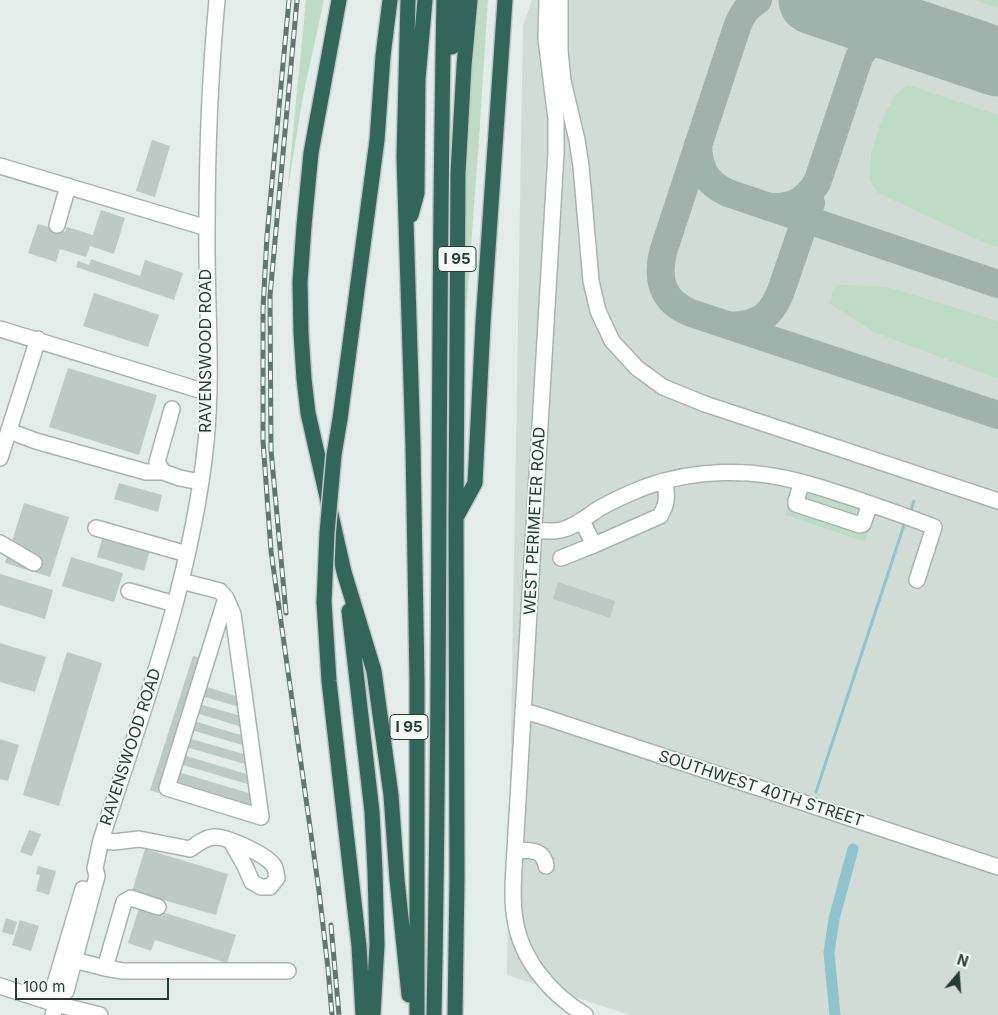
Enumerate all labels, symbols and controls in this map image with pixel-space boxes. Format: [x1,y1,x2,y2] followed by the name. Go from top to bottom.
[438,246,476,272] road number: I 95
[196,269,216,433] street label: RAVENSWOOD ROAD
[520,426,550,616] street label: WEST PERIMETER ROAD
[97,666,165,828] street label: RAVENSWOOD ROAD
[390,714,428,740] road number: I 95
[656,747,866,831] street label: SOUTHWEST 40TH STREET
[933,950,983,1000] north arrow
[955,951,970,970] text: N
[18,968,171,1000] scale bar
[23,977,65,996] text: 100 m

